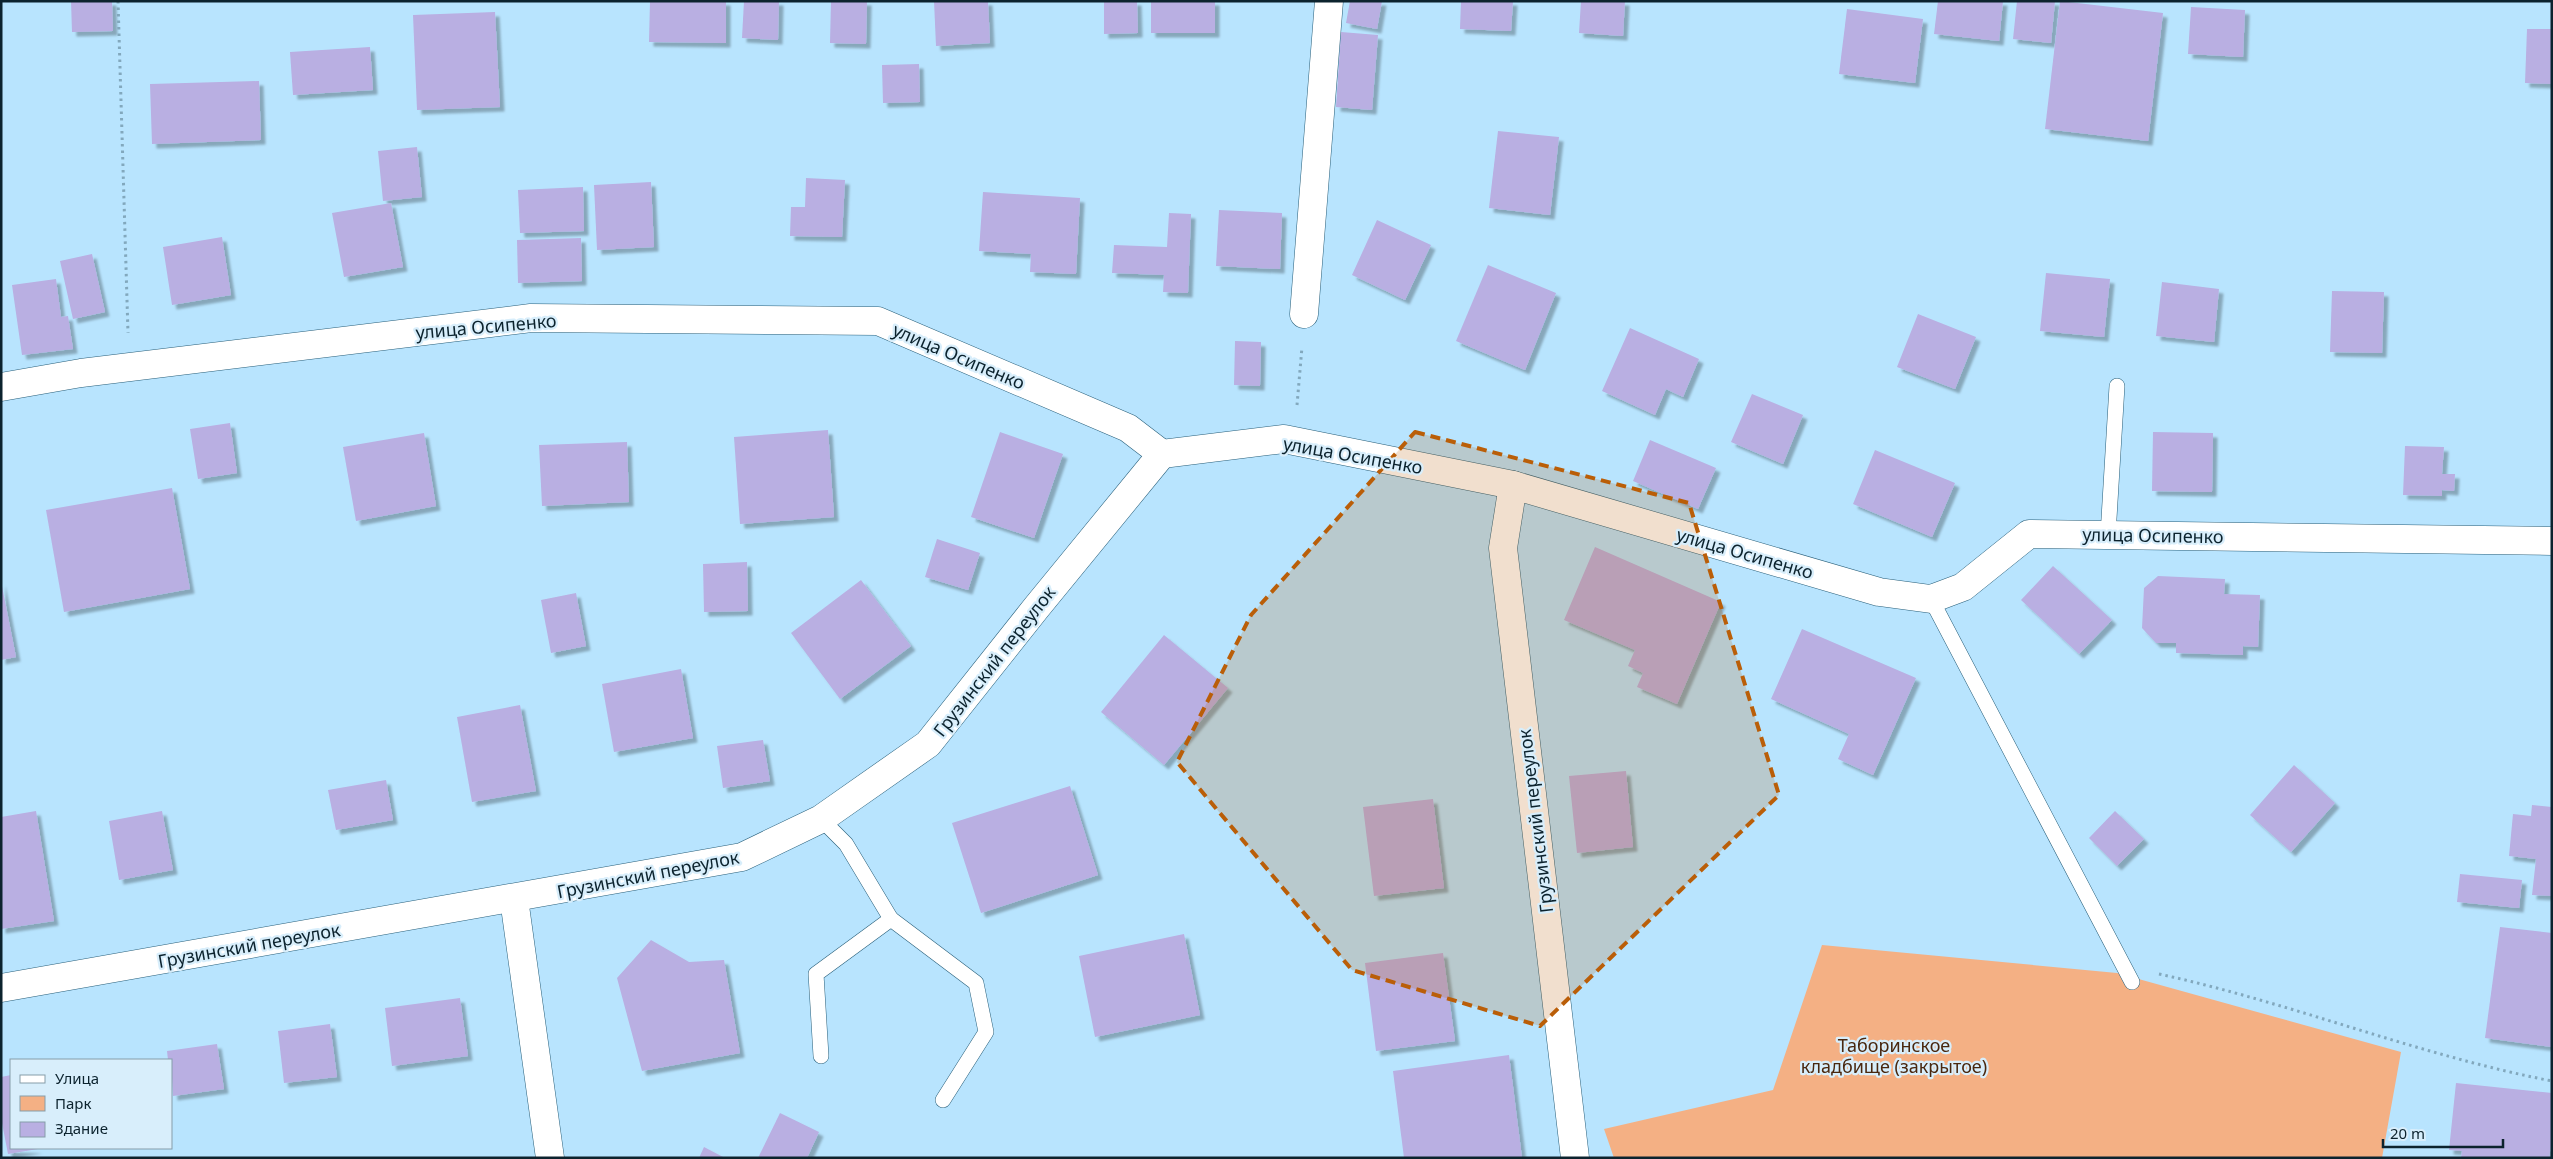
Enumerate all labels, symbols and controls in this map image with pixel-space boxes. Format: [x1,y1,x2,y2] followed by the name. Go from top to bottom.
[415,308,557,344] street label: улица Осипенко
[889,317,1029,395] street label: улица Осипенко
[1281,431,1425,479] street label: улица Осипенко
[1674,522,1816,584] street label: улица Осипенко
[2082,522,2224,548] street label: улица Осипенко
[928,580,1061,741] street label: Грузинский переулок
[1512,727,1558,914] street label: Грузинский переулок
[555,844,741,903] street label: Грузинский переулок
[156,917,343,973] street label: Грузинский переулок
[1801,1033,1987,1078] park label: Таборинское кладбище (закрытое)
[10,1059,172,1149] legend
[55,1068,99,1088] text: Улица
[55,1093,91,1113] text: Парк
[2383,1116,2503,1148] scale bar
[55,1118,108,1138] text: Здание
[2390,1123,2425,1143] text: 20 m

